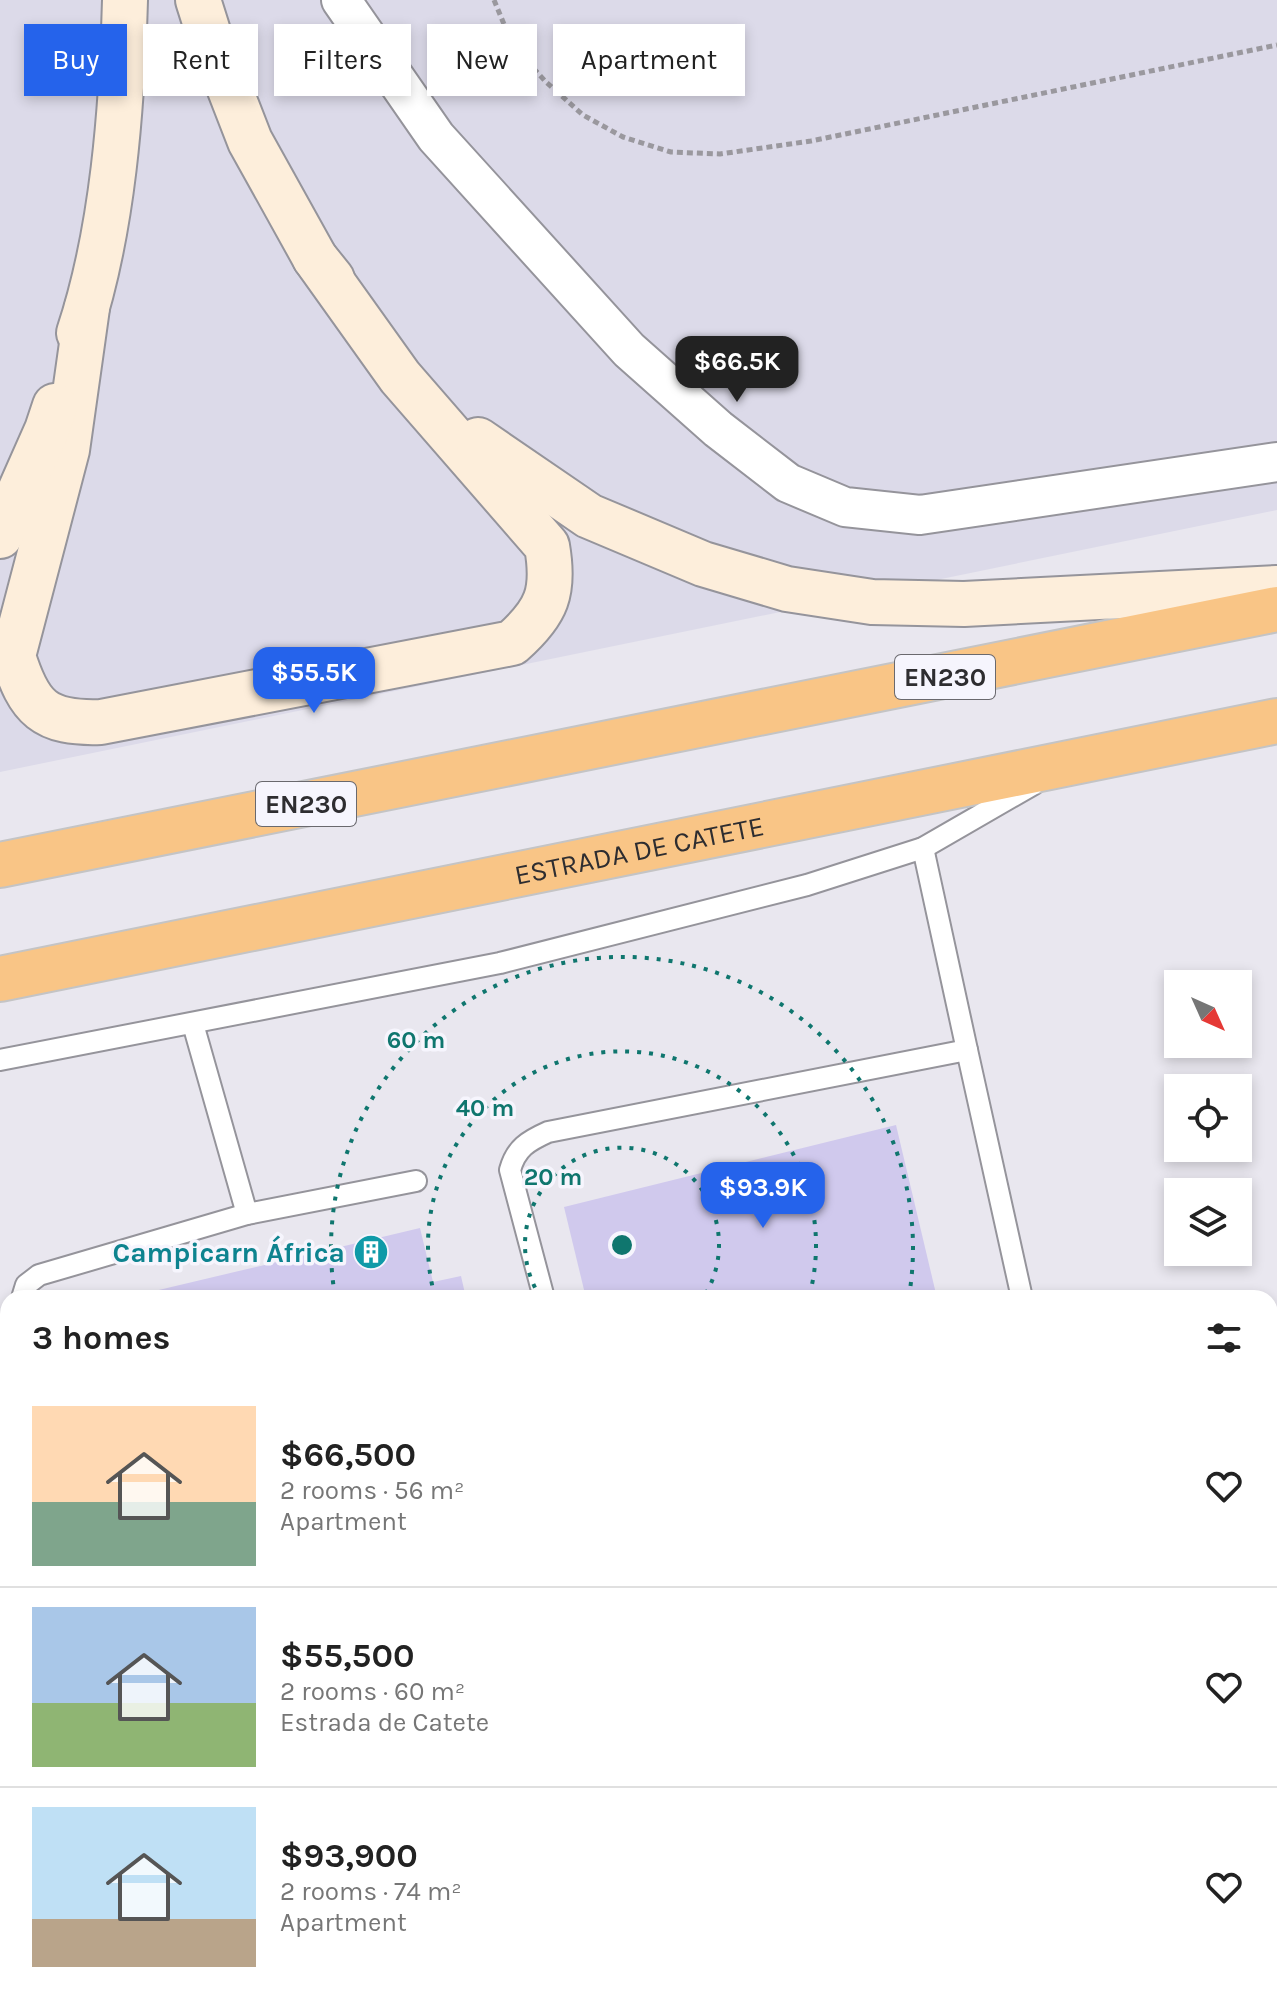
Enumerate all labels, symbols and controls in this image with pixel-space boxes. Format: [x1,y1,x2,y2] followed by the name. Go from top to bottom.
[24,24,127,96] chip: Buy
[143,24,258,96] chip: Rent
[274,24,411,96] chip: Filters
[427,24,537,96] chip: New
[553,24,745,96] chip: Apartment
[672,336,802,404] pin: $66.5K
[693,346,781,377] text: $66.5K
[249,647,379,715] pin: $55.5K
[895,655,995,699] road number: EN230
[271,657,357,688] text: $55.5K
[256,782,356,826] road number: EN230
[512,809,767,892] street label: ESTRADA DE CATETE
[1164,970,1252,1058] north arrow
[1164,970,1252,1266] map controls
[387,1026,445,1054] text: 60 m
[1164,1074,1252,1162] button: locate
[456,1094,514,1122] text: 40 m
[698,1162,828,1230] pin: $93.9K
[524,1163,582,1191] text: 20 m
[719,1172,807,1203] text: $93.9K
[1164,1178,1252,1266] button: layers
[608,1231,636,1259] centre of rings
[352,1233,390,1271] building icon: Campicarn África
[112,1235,345,1269] place label: Campicarn África
[1202,1316,1246,1360] icon: filters
[32,1318,170,1358] text: 3 homes
[280,1435,416,1475] text: $66,500
[96,1438,192,1534] icon: home
[1202,1464,1246,1508] icon: heart
[280,1475,465,1506] text: 2 rooms · 56 m²
[280,1506,407,1537] text: Apartment
[280,1636,414,1676] text: $55,500
[96,1639,192,1735] icon: home
[1202,1665,1246,1709] icon: heart
[280,1676,465,1707] text: 2 rooms · 60 m²
[280,1707,489,1738] text: Estrada de Catete
[280,1836,418,1876] text: $93,900
[96,1839,192,1935] icon: home
[1202,1865,1246,1909] icon: heart
[280,1876,462,1907] text: 2 rooms · 74 m²
[280,1907,407,1938] text: Apartment

